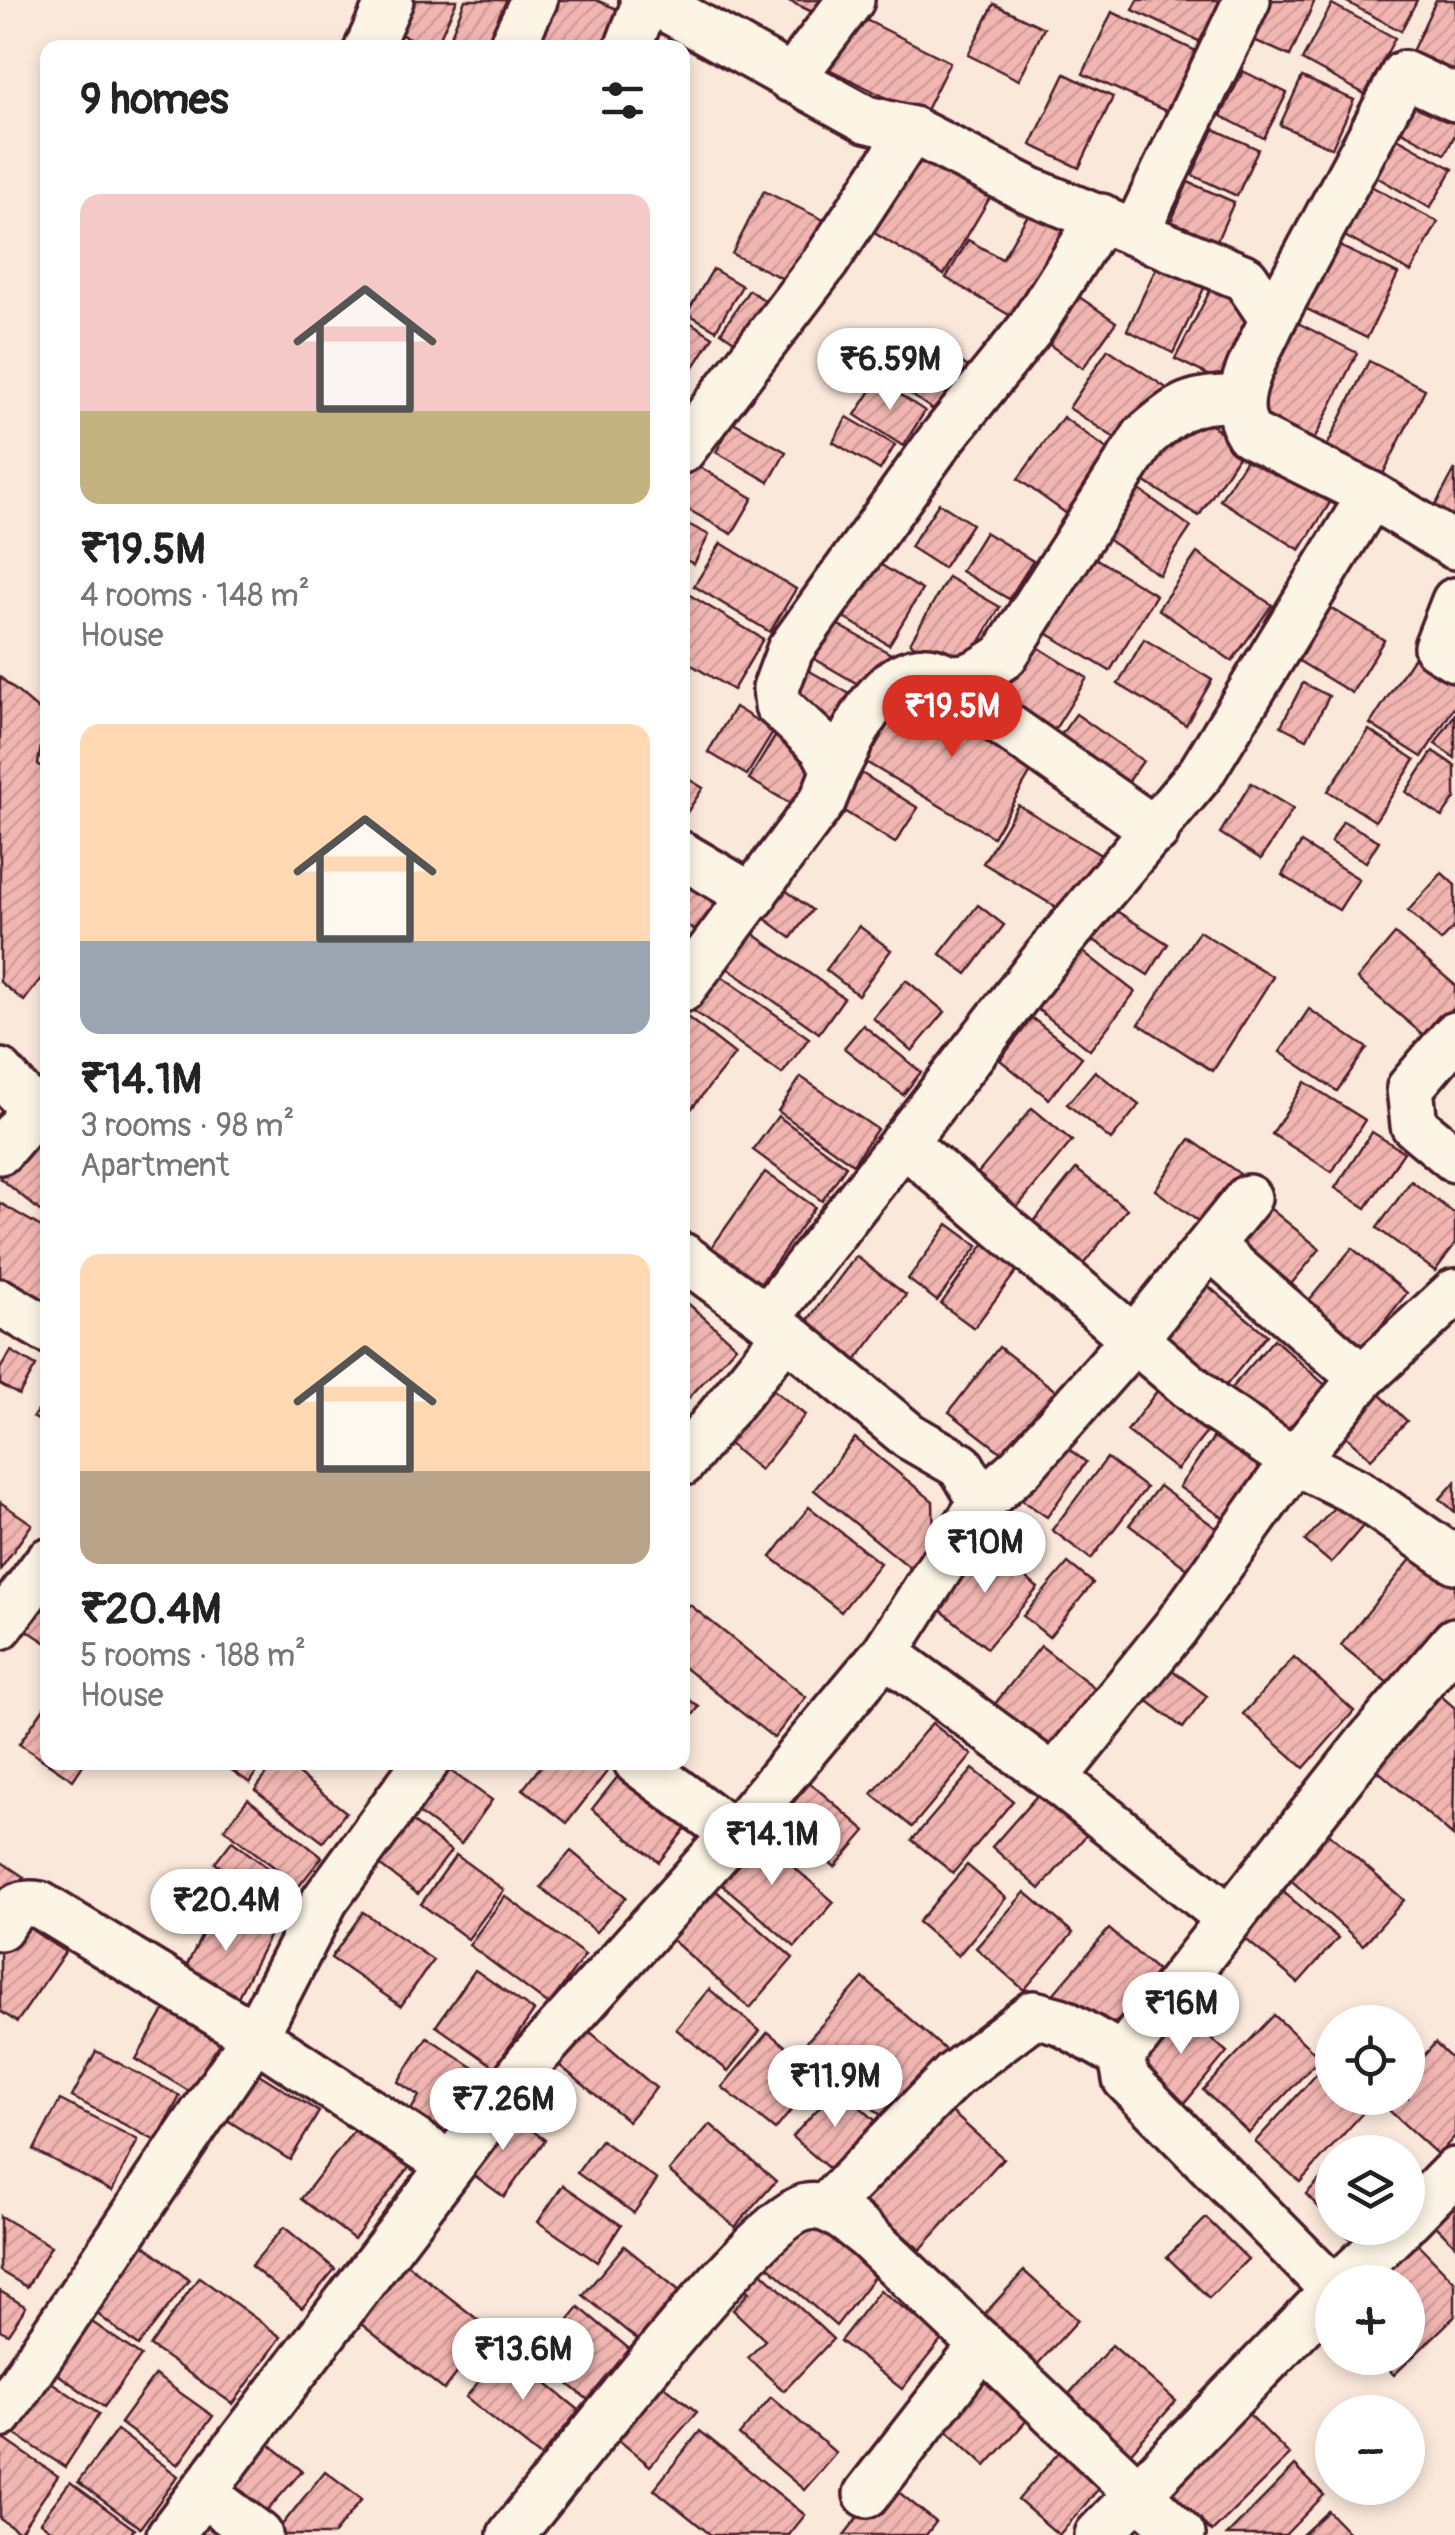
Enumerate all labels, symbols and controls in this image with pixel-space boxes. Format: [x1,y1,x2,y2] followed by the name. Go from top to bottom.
[595,73,650,128] icon: filters
[80,74,229,126] text: 9 homes
[275,259,455,439] icon: home
[809,328,971,413] pin: ₹6.59M
[839,340,941,380] text: ₹6.59M
[80,524,205,576] text: ₹19.5M
[80,576,310,616] text: 4 rooms · 148 m²
[80,616,164,656] text: House
[871,675,1033,760] pin: ₹19.5M
[904,687,1000,727] text: ₹19.5M
[275,789,455,969] icon: home
[80,1054,202,1106] text: ₹14.1M
[80,1106,294,1146] text: 3 rooms · 98 m²
[80,1146,229,1186] text: Apartment
[275,1319,455,1499] icon: home
[926,1511,1044,1596] pin: ₹10M
[947,1523,1023,1563] text: ₹10M
[80,1584,221,1636] text: ₹20.4M
[80,1636,306,1676] text: 5 rooms · 188 m²
[80,1676,164,1716] text: House
[691,1803,853,1888] pin: ₹14.1M
[726,1815,818,1855] text: ₹14.1M
[145,1869,307,1954] pin: ₹20.4M
[172,1881,280,1921] text: ₹20.4M
[1122,1972,1240,2057] pin: ₹16M
[1144,1984,1218,2024] text: ₹16M
[1315,2005,1425,2505] map controls
[1315,2005,1425,2115] button: locate
[754,2045,916,2130] pin: ₹11.9M
[790,2057,880,2097] text: ₹11.9M
[422,2068,584,2153] pin: ₹7.26M
[452,2080,554,2120] text: ₹7.26M
[1315,2135,1425,2245] button: layers
[1315,2265,1425,2375] button: +
[442,2318,604,2403] pin: ₹13.6M
[474,2330,572,2370] text: ₹13.6M
[1315,2395,1425,2505] button: −

